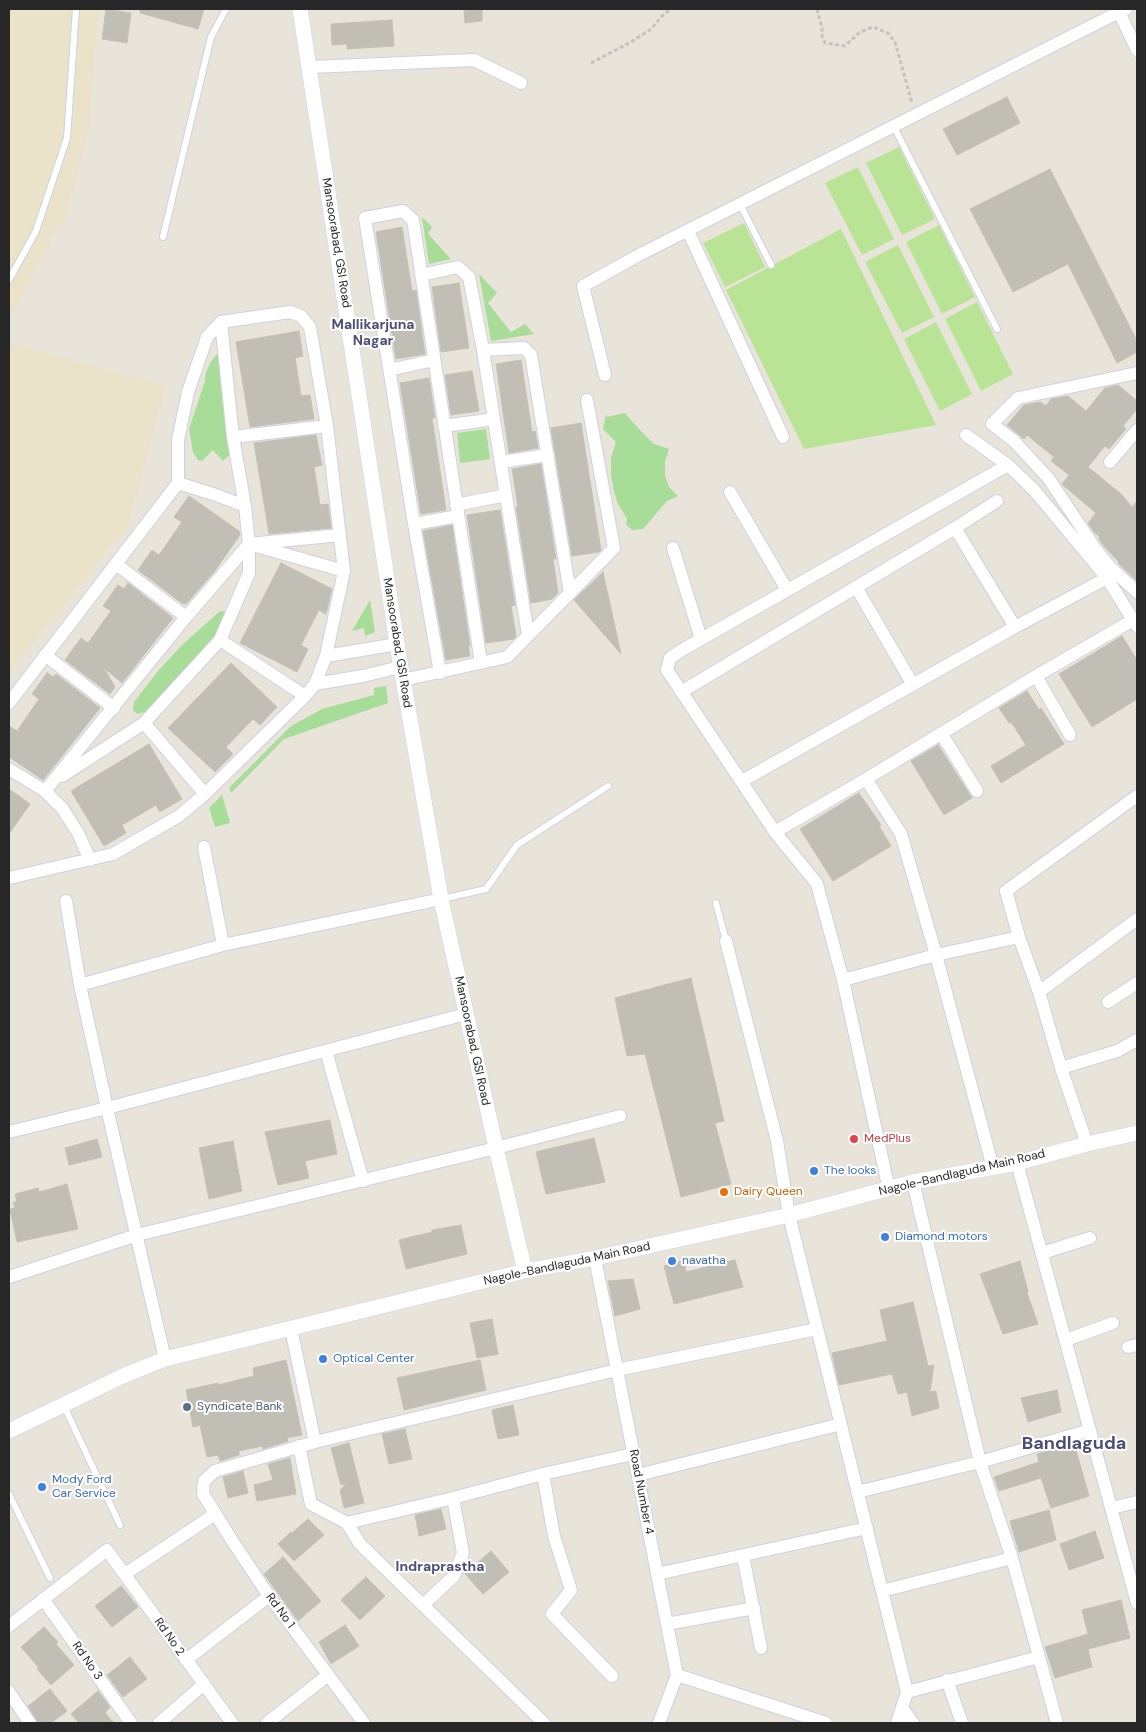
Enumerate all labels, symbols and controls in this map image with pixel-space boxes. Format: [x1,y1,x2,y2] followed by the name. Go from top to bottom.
[319,177,353,309] street label: Mansoorabad, GSI Road
[332,317,414,350] district label: Mallikarjuna Nagar
[380,577,414,709] street label: Mansoorabad, GSI Road
[451,975,493,1107] street label: Mansoorabad, GSI Road
[864,1132,911,1146] place label: MedPlus
[848,1133,860,1145] marker: MedPlus
[878,1147,1046,1199] street label: Nagole-Bandlaguda Main Road
[824,1164,876,1178] place label: The looks
[808,1165,820,1177] marker: The looks
[734,1185,803,1199] place label: Dairy Queen
[718,1186,730,1198] marker: Dairy Queen
[895,1230,988,1244] place label: Diamond motors
[879,1231,891,1243] marker: Diamond motors
[482,1239,652,1289] street label: Nagole-Bandlaguda Main Road
[682,1254,726,1268] place label: navatha
[666,1255,678,1267] marker: navatha
[333,1352,415,1366] place label: Optical Center
[317,1353,329,1365] marker: Optical Center
[197,1400,282,1414] place label: Syndicate Bank
[181,1401,193,1413] marker: Syndicate Bank
[1022,1433,1126,1455] district label: Bandlaguda
[626,1448,656,1536] street label: Road Number 4
[52,1473,116,1501] place label: Mody Ford Car Service
[36,1481,48,1493] marker: Mody Ford Car Service
[396,1559,484,1575] district label: Indraprastha
[262,1591,298,1631] street label: Rd No 1
[151,1615,187,1659] street label: Rd No 2
[69,1639,105,1683] street label: Rd No 3

